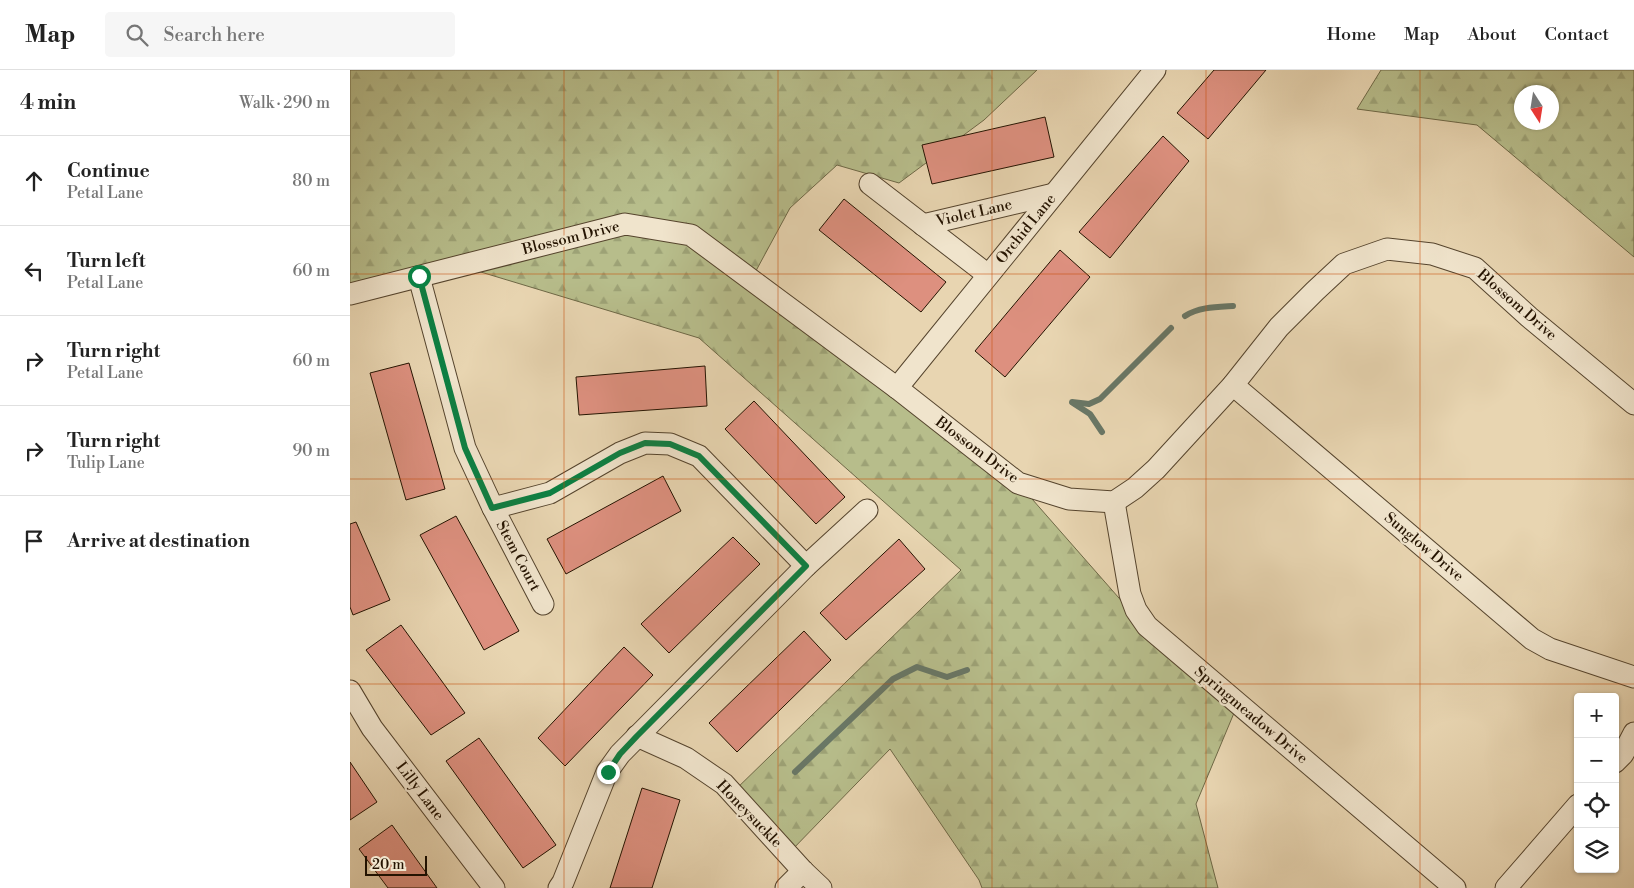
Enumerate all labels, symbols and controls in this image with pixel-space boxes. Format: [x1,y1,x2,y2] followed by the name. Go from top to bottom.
[105,12,455,57] search box
[25,20,75,50] text: Map
[123,21,151,49] icon: search
[163,23,265,47] text: Search here
[1327,23,1376,46] text: Home
[1404,23,1440,46] text: Map
[1468,23,1517,46] text: About
[1545,23,1609,46] text: Contact
[1514,85,1559,130] north arrow
[20,90,76,116] text: 4 min
[239,93,330,113] text: Walk · 290 m
[67,159,150,183] text: Continue
[20,167,48,195] icon: ahead
[292,171,330,191] text: 80 m
[67,183,143,203] text: Petal Lane
[992,190,1060,268] street label: Orchid Lane
[933,195,1014,231] street label: Violet Lane
[520,217,622,259] street label: Blossom Drive
[67,249,146,273] text: Turn left
[20,257,48,285] icon: left
[292,261,330,281] text: 60 m
[408,265,431,288] route start
[1473,265,1561,345] street label: Blossom Drive
[67,273,143,293] text: Petal Lane
[67,339,160,363] text: Turn right
[20,347,48,375] icon: right
[292,351,330,371] text: 60 m
[67,363,143,383] text: Petal Lane
[931,412,1022,487] street label: Blossom Drive
[67,429,160,453] text: Turn right
[20,437,48,465] icon: right
[292,441,330,461] text: 90 m
[67,453,145,473] text: Tulip Lane
[1380,508,1468,586] street label: Sunglow Drive
[492,517,545,595] street label: Stem Court
[20,527,48,555] icon: arrive
[67,529,250,553] text: Arrive at destination
[1190,662,1312,768] street label: Springmeadow Drive
[1574,693,1619,873] map controls
[1574,693,1619,738] button: +
[1574,738,1619,783] button: −
[392,758,448,824] street label: Lilly Lane
[597,761,620,784] route end
[712,776,786,852] street label: Honeysuckle
[1574,783,1619,828] button: locate
[1574,828,1619,873] button: layers
[365,853,428,876] scale bar
[372,856,404,874] text: 20 m

